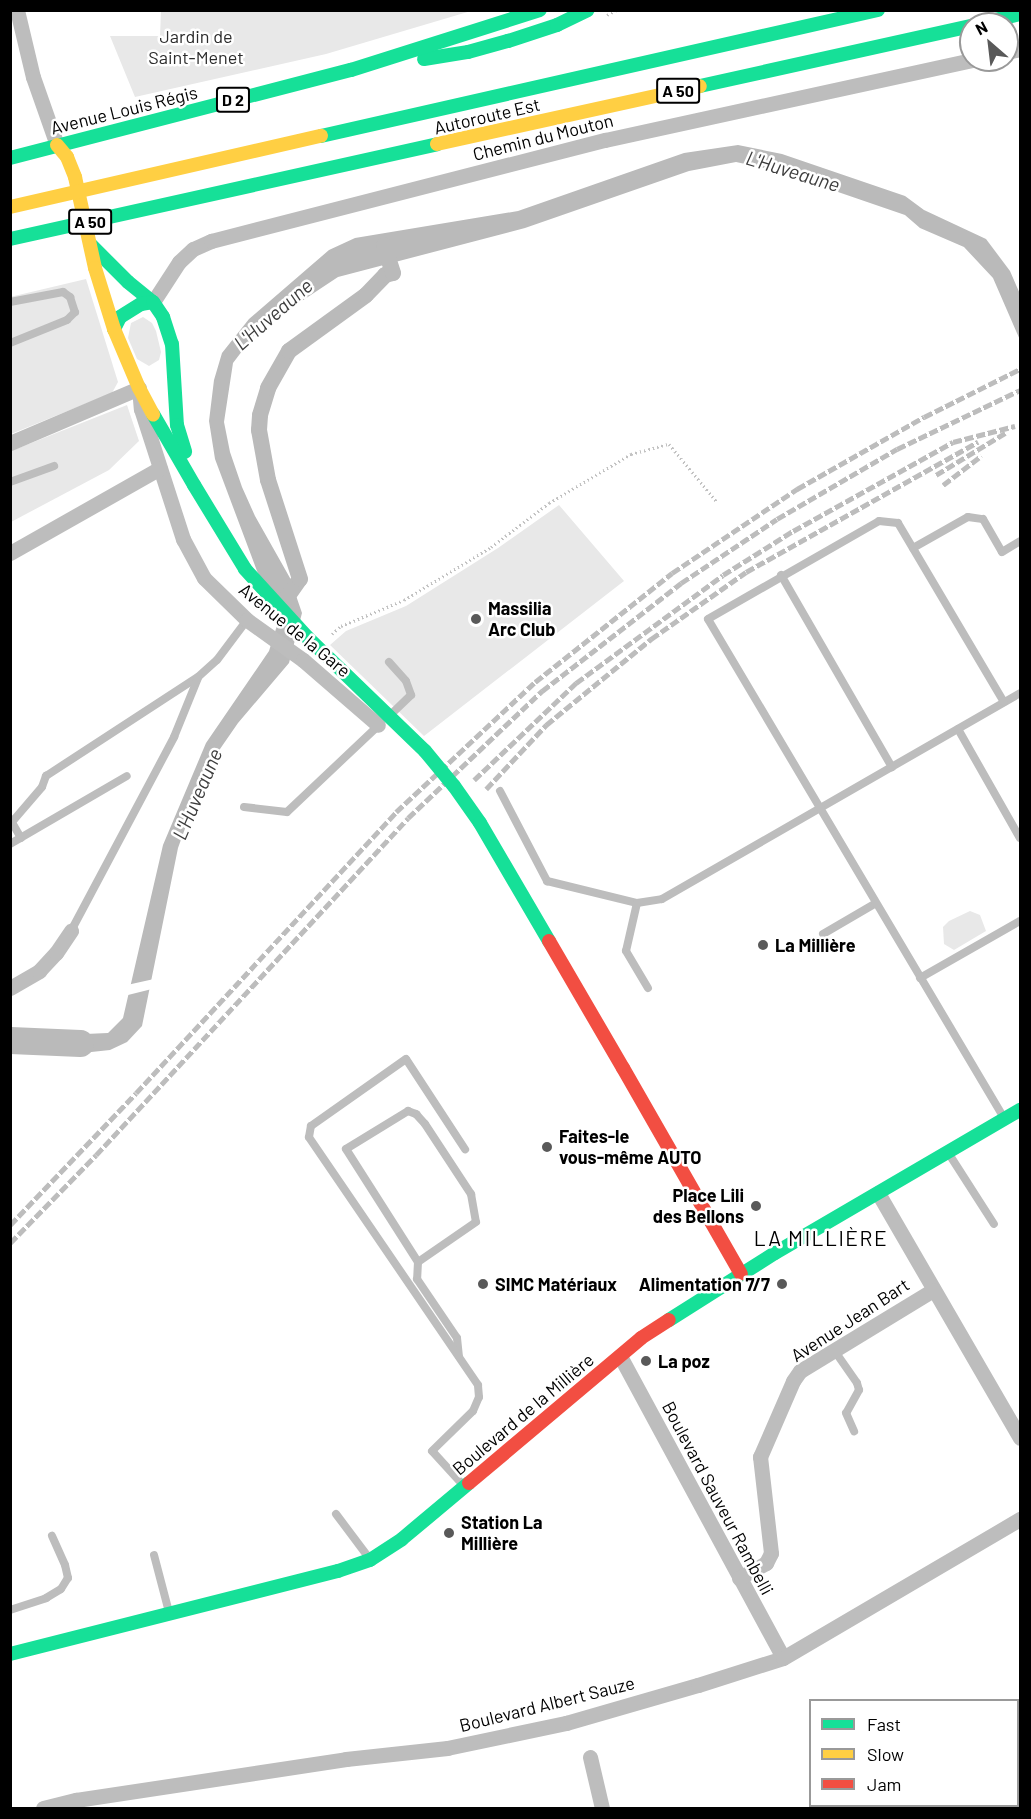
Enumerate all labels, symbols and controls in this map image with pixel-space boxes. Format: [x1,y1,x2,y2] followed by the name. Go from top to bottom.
[959,12,1019,72] north arrow
[972,17,990,38] text: N
[148,26,244,68] park label: Jardin de Saint-Menet
[656,78,700,104] road number: A 50
[48,81,200,139] street label: Avenue Louis Régis
[215,87,251,113] road number: D 2
[432,93,542,139] street label: Autoroute Est
[470,109,616,165] street label: Chemin du Mouton
[743,145,843,197] water label: L'Huveaune
[68,209,112,235] road number: A 50
[229,273,317,355] water label: L'Huveaune
[235,579,355,681] street label: Avenue de la Gare
[488,598,555,640] place label: Massilia Arc Club
[469,612,483,626] marker: Massilia Arc Club
[167,745,227,843] water label: L'Huveaune
[775,934,856,956] place label: La Millière
[756,938,770,952] marker: La Millière
[559,1126,702,1168] place label: Faites-le vous-même AUTO
[540,1140,554,1154] marker: Faites-le vous-même AUTO
[653,1185,744,1228] place label: Place Lili des Bellons
[749,1199,763,1213] marker: Place Lili des Bellons
[754,1225,888,1251] district label: LA MILLIÈRE
[495,1273,617,1295] place label: SIMC Matériaux
[639,1273,770,1295] place label: Alimentation 7/7
[787,1274,913,1366] street label: Avenue Jean Bart
[476,1277,490,1291] marker: SIMC Matériaux
[775,1277,789,1291] marker: Alimentation 7/7
[448,1349,598,1479] street label: Boulevard de la Millière
[658,1350,710,1372] place label: La poz
[639,1354,653,1368] marker: La poz
[658,1398,778,1598] street label: Boulevard Sauveur Rambelli
[461,1512,543,1555] place label: Station La Millière
[442,1526,456,1540] marker: Station La Millière
[457,1672,637,1736] street label: Boulevard Albert Sauze
[809,1699,1019,1807] legend
[867,1713,901,1735] text: Fast
[867,1743,904,1765] text: Slow
[867,1773,901,1795] text: Jam

